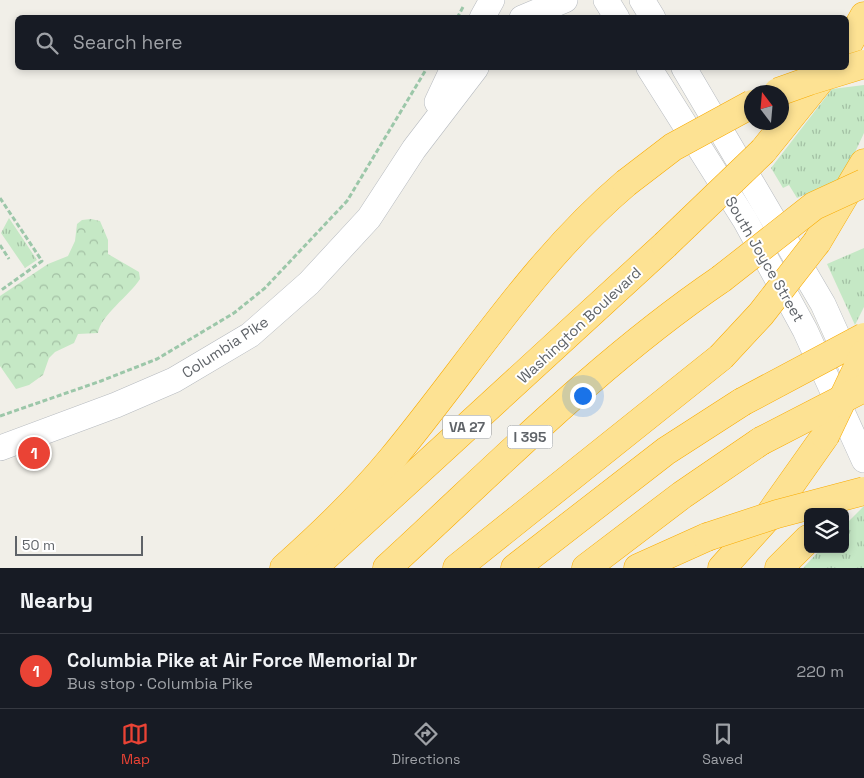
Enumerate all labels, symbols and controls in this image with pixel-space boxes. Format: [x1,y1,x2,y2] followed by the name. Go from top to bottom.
[15,15,849,70] search box
[33,29,61,57] icon: search
[73,30,183,55] text: Search here
[744,85,789,130] north arrow
[721,193,809,325] street label: South Joyce Street
[513,263,645,387] street label: Washington Boulevard
[178,312,272,382] street label: Columbia Pike
[570,383,596,409] your location
[443,416,491,438] road number: VA 27
[508,426,552,448] road number: I 395
[18,434,50,472] pin: 1
[804,508,849,553] map controls
[804,508,849,553] button: layers
[15,533,142,556] scale bar
[22,536,55,554] text: 50 m
[20,587,93,614] text: Nearby
[67,648,417,673] text: Columbia Pike at Air Force Memorial Dr
[32,661,40,682] text: 1
[797,661,844,682] text: 220 m
[67,673,253,694] text: Bus stop · Columbia Pike
[121,720,150,768] tab: Map
[392,720,460,768] tab: Directions
[702,720,743,768] tab: Saved

